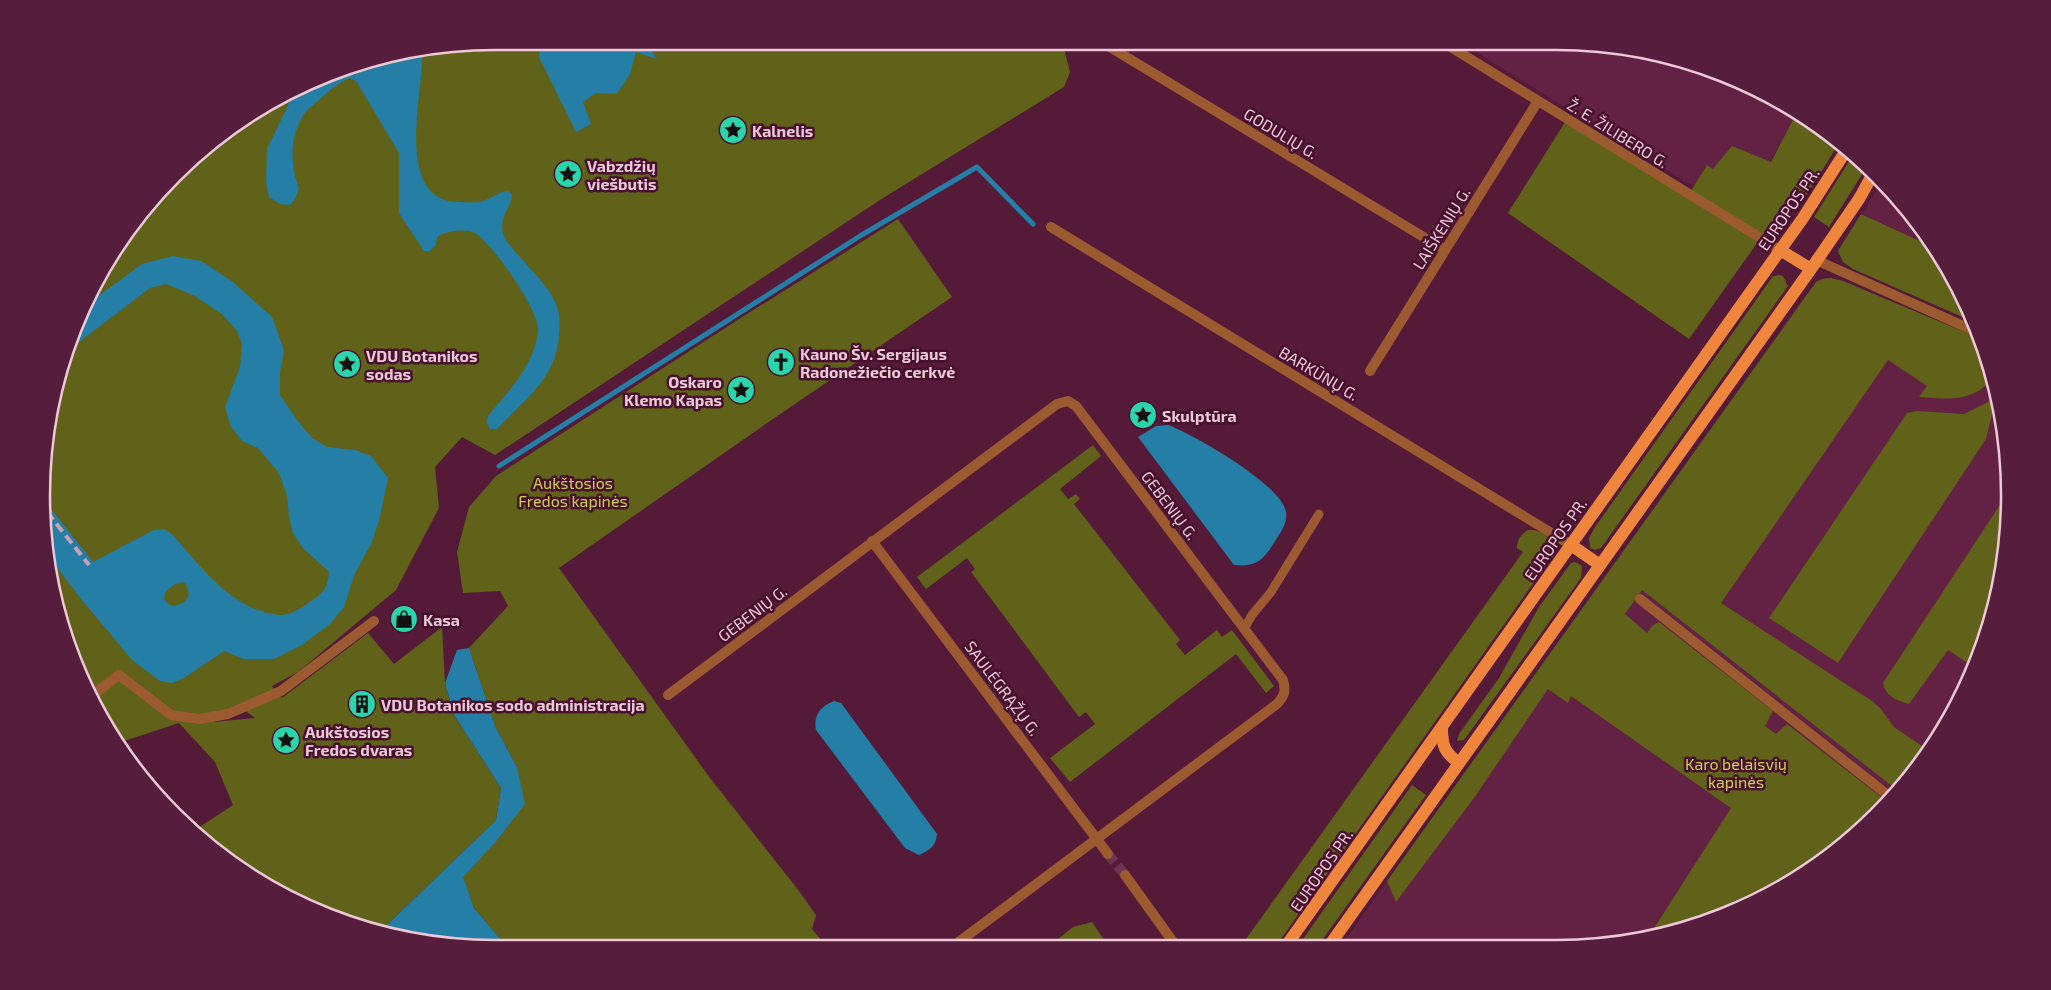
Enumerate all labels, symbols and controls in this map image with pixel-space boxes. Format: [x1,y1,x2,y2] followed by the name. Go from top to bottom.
[1564,95,1672,171] street label: Ž. E. ŽILIBERO G.
[1241,104,1321,162] street label: GODULIŲ G.
[718,115,748,145] place icon: Kalnelis
[752,121,813,140] place label: Kalnelis
[587,156,656,193] place label: Vabzdžių viešbutis
[553,159,583,189] place icon: Vabzdžių viešbutis
[1753,164,1823,254] street label: EUROPOS PR.
[1408,184,1474,272] street label: LAIŠKENIŲ G.
[1276,342,1362,404] street label: BARKŪNŲ G.
[800,344,955,381] place label: Kauno Šv. Sergijaus Radonežiečio cerkvė
[366,346,478,383] place label: VDU Botanikos sodas
[766,347,796,377] church icon: Kauno Šv. Sergijaus Radonežiečio cerkvė
[332,349,362,379] place icon: VDU Botanikos sodas
[624,372,722,409] place label: Oskaro Klemo Kapas
[726,375,756,405] place icon: Oskaro Klemo Kapas
[1128,400,1158,430] place icon: Skulptūra
[1162,406,1237,425] place label: Skulptūra
[1138,467,1202,543] street label: GEBENIŲ G.
[518,473,628,510] park label: Aukštosios Fredos kapinės
[1520,494,1590,584] street label: EUROPOS PR.
[714,581,790,645] street label: GEBENIŲ G.
[389,604,419,634] shop icon: Kasa
[423,610,460,629] place label: Kasa
[961,637,1045,739] street label: SAULĖGRĄŽŲ G.
[347,689,377,719] building icon: VDU Botanikos sodo administracija
[381,695,645,714] place label: VDU Botanikos sodo administracija
[305,722,412,759] place label: Aukštosios Fredos dvaras
[271,725,301,755] place icon: Aukštosios Fredos dvaras
[1685,754,1787,791] park label: Karo belaisvių kapinės
[1286,825,1356,915] street label: EUROPOS PR.

